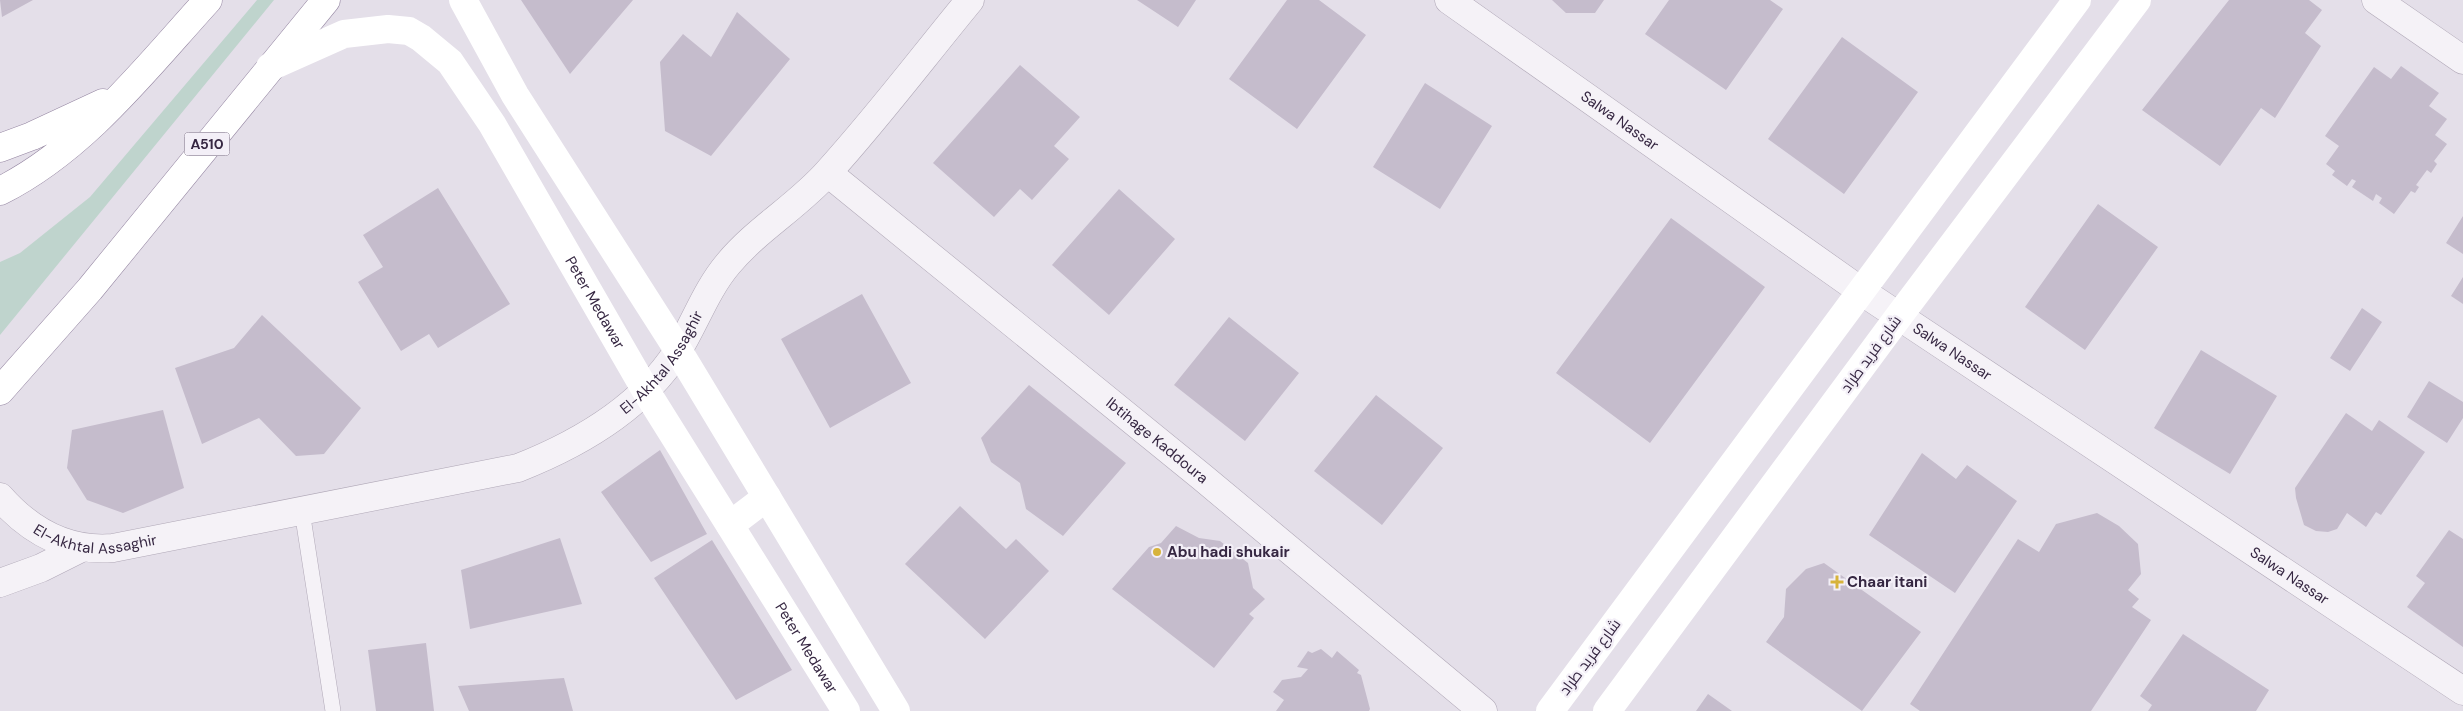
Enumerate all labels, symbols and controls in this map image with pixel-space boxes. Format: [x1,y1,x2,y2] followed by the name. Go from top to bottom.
[1577,86,1663,155] street label: Salwa Nassar
[184,132,230,156] road number: A510
[560,253,630,353] street label: Peter Medawar
[616,307,708,419] street label: El-Akhtal Assaghir
[1836,311,1907,397] street label: شارع فريد طراد
[1909,318,1996,385] street label: Salwa Nassar
[1102,393,1212,488] street label: Ibtihage Kaddoura
[30,519,159,559] street label: El-Akhtal Assaghir
[1167,542,1290,562] place label: Abu hadi shukair
[2246,542,2333,610] street label: Salwa Nassar
[1151,546,1163,558] marker: Abu hadi shukair
[1847,572,1927,592] place label: Chaar itani
[1831,576,1843,588] marker: Chaar itani
[771,599,843,698] street label: Peter Medawar
[1555,615,1626,700] street label: شارع فريد طراد

